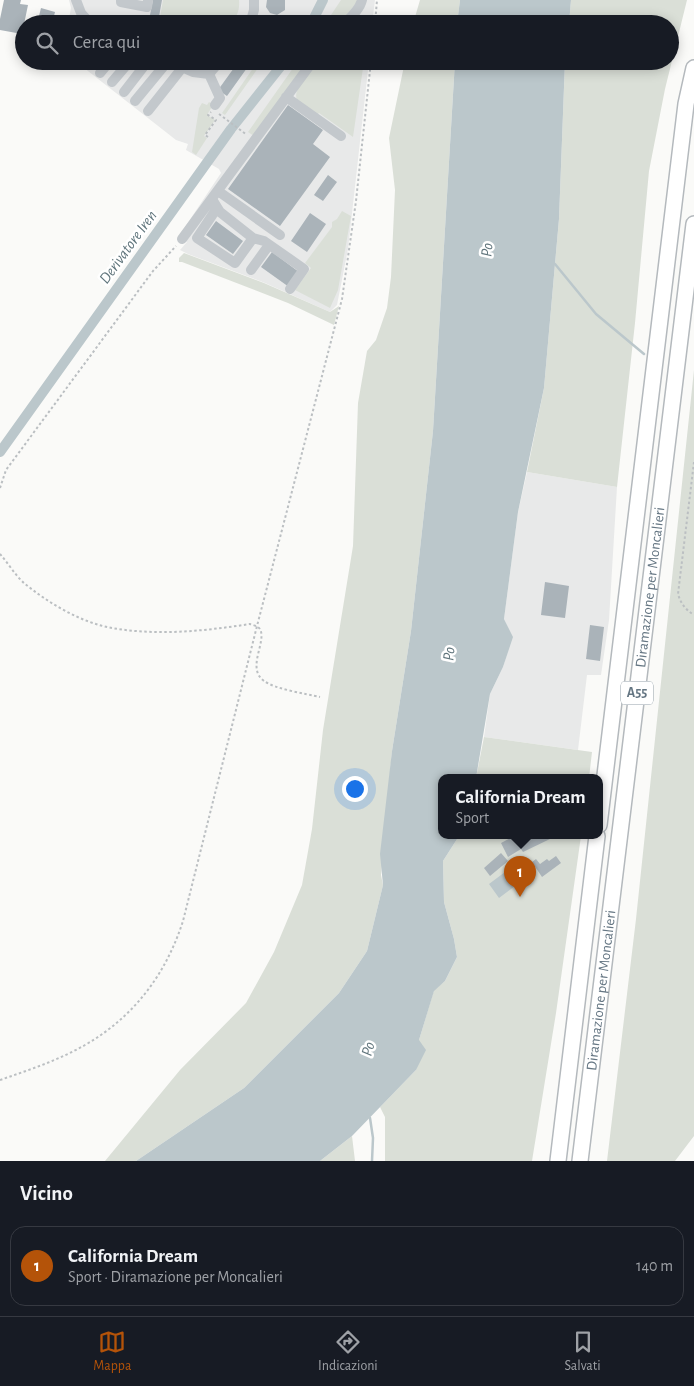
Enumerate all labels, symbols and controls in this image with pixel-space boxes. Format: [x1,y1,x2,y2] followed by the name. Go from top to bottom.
[15,15,679,70] search box
[33,29,61,57] icon: search
[73,33,140,52] text: Cerca qui
[96,208,160,286] water label: Derivatore Iren
[478,242,496,258] water label: Po
[633,506,667,668] street label: Diramazione per Moncalieri
[440,646,458,662] water label: Po
[621,681,653,704] road number: A55
[438,774,603,839] popup
[342,776,368,802] your location
[455,788,586,807] text: California Dream
[455,810,489,826] text: Sport
[504,856,536,897] pin: 1
[584,909,618,1071] street label: Diramazione per Moncalieri
[358,1040,378,1058] water label: Po
[20,1183,73,1204] text: Vicino
[68,1247,198,1266] text: California Dream
[34,1258,40,1274] text: 1
[636,1258,673,1274] text: 140 m
[68,1269,283,1285] text: Sport · Diramazione per Moncalieri
[93,1328,131,1375] tab: Mappa
[318,1328,378,1375] tab: Indicazioni
[564,1328,601,1375] tab: Salvati

